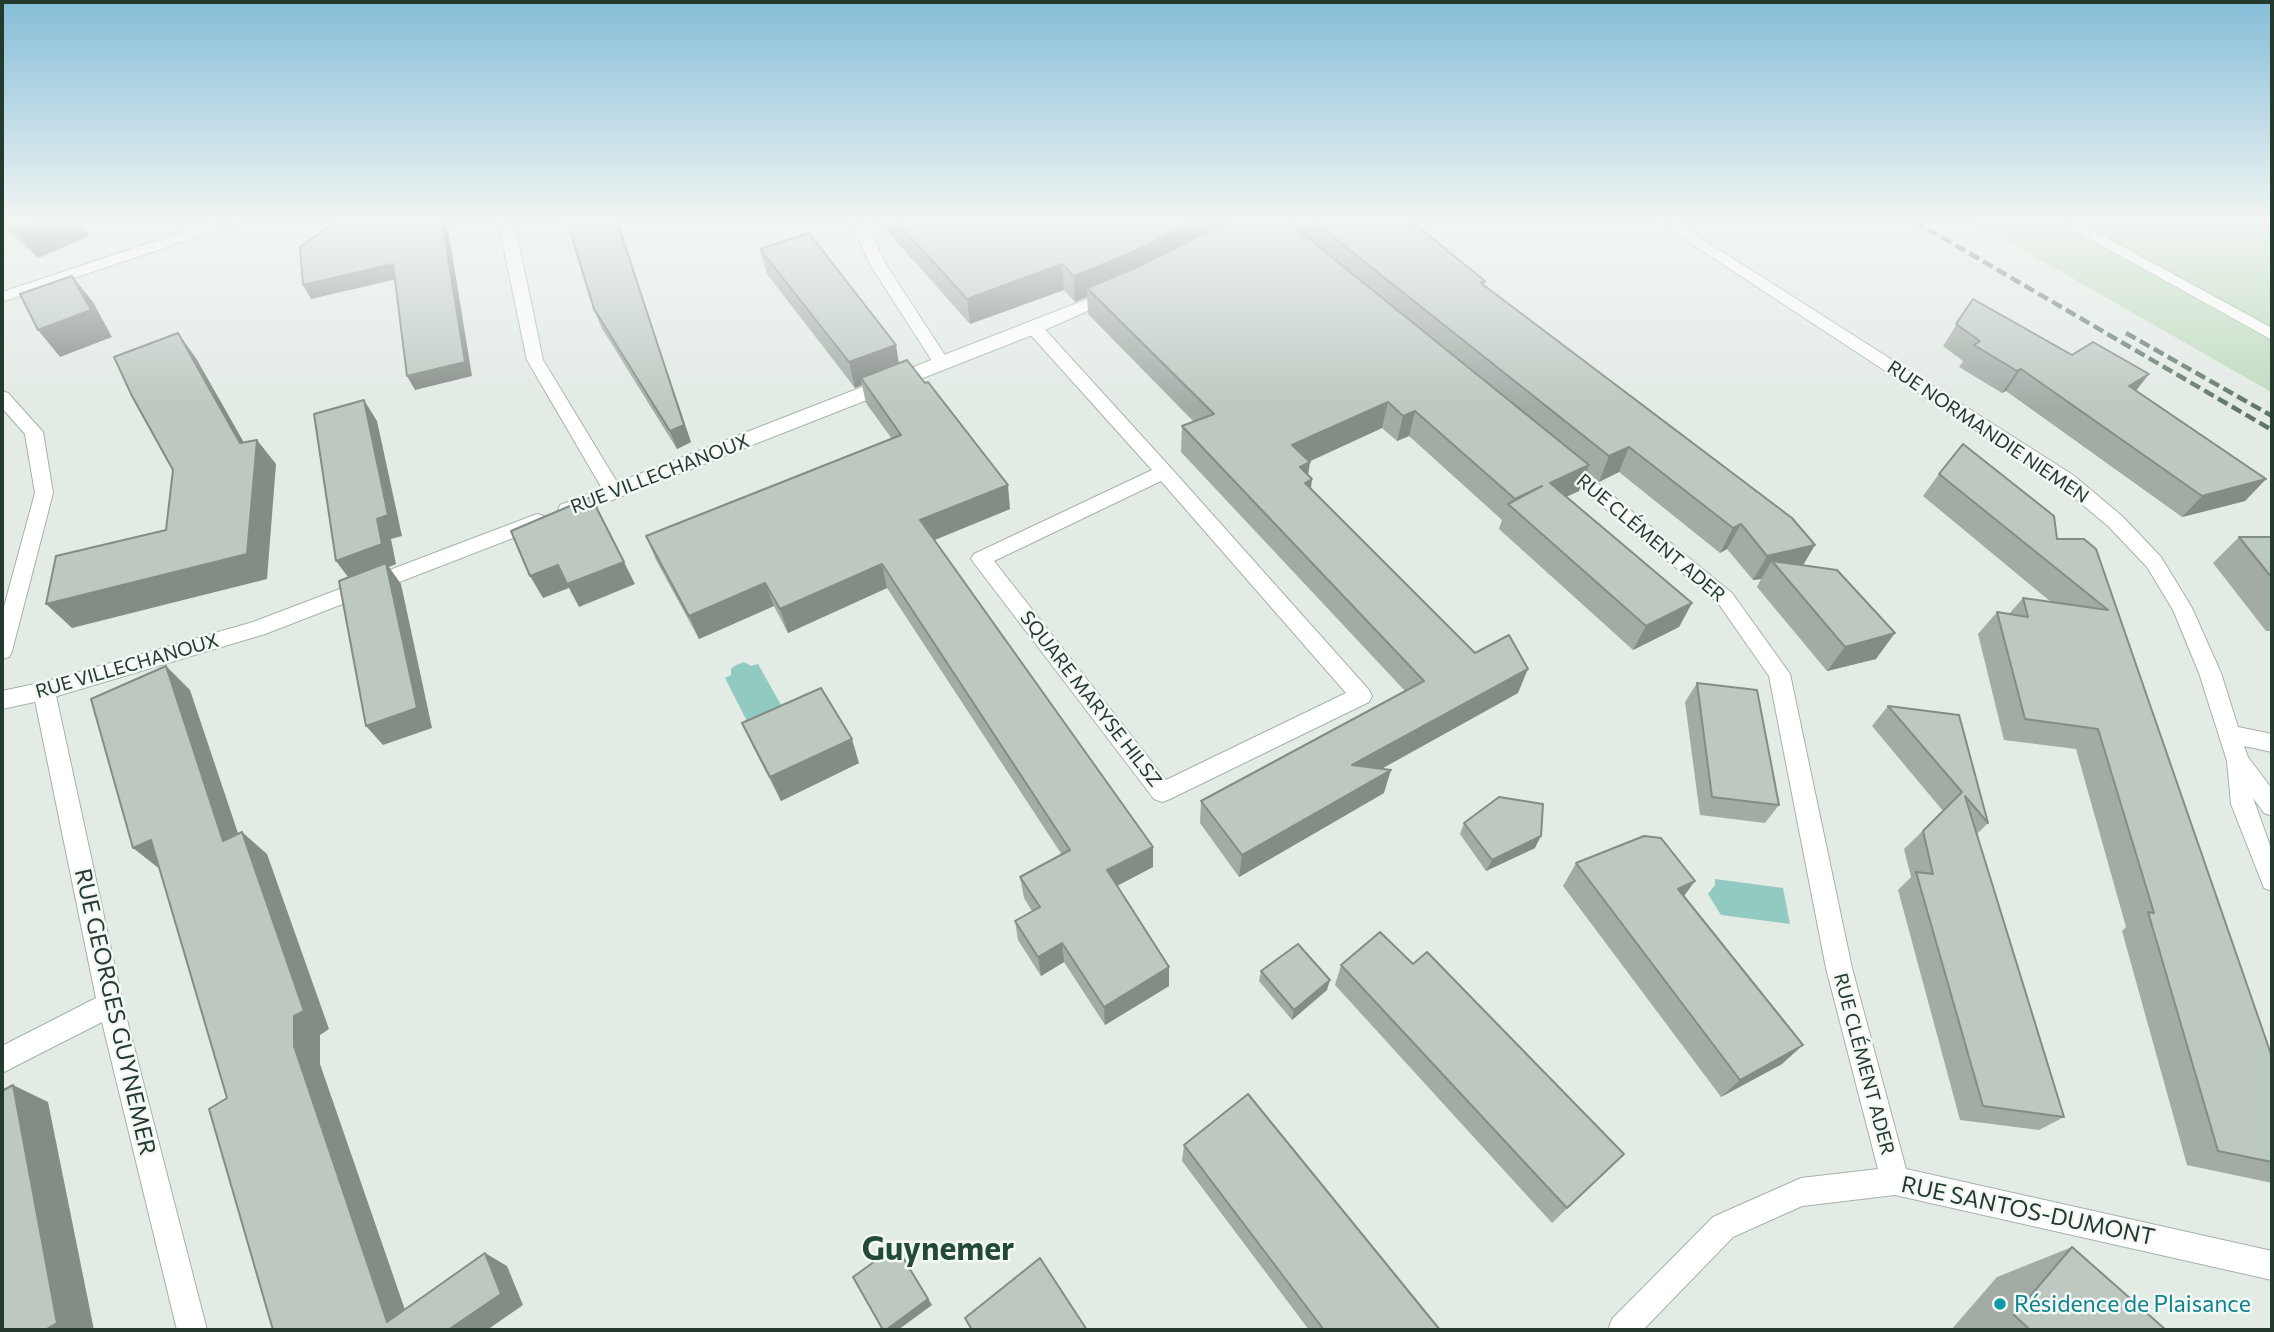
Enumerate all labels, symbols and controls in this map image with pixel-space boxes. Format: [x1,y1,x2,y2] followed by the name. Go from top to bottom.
[1883,356,2093,508] street label: RUE NORMANDIE NIEMEN
[567,429,753,519] street label: RUE VILLECHANOUX
[1572,469,1730,607] street label: RUE CLÉMENT ADER
[1015,607,1167,791] street label: SQUARE MARYSE HILSZ
[33,629,221,703] street label: RUE VILLECHANOUX
[69,866,161,1158] street label: RUE GEORGES GUYNEMER
[1829,971,1899,1157] street label: RUE CLÉMENT ADER
[1899,1171,2157,1251] street label: RUE SANTOS-DUMONT
[862,1230,1014,1268] district label: Guynemer
[2014,1290,2251,1318] place label: Résidence de Plaisance
[1992,1296,2008,1312] marker: Résidence de Plaisance

